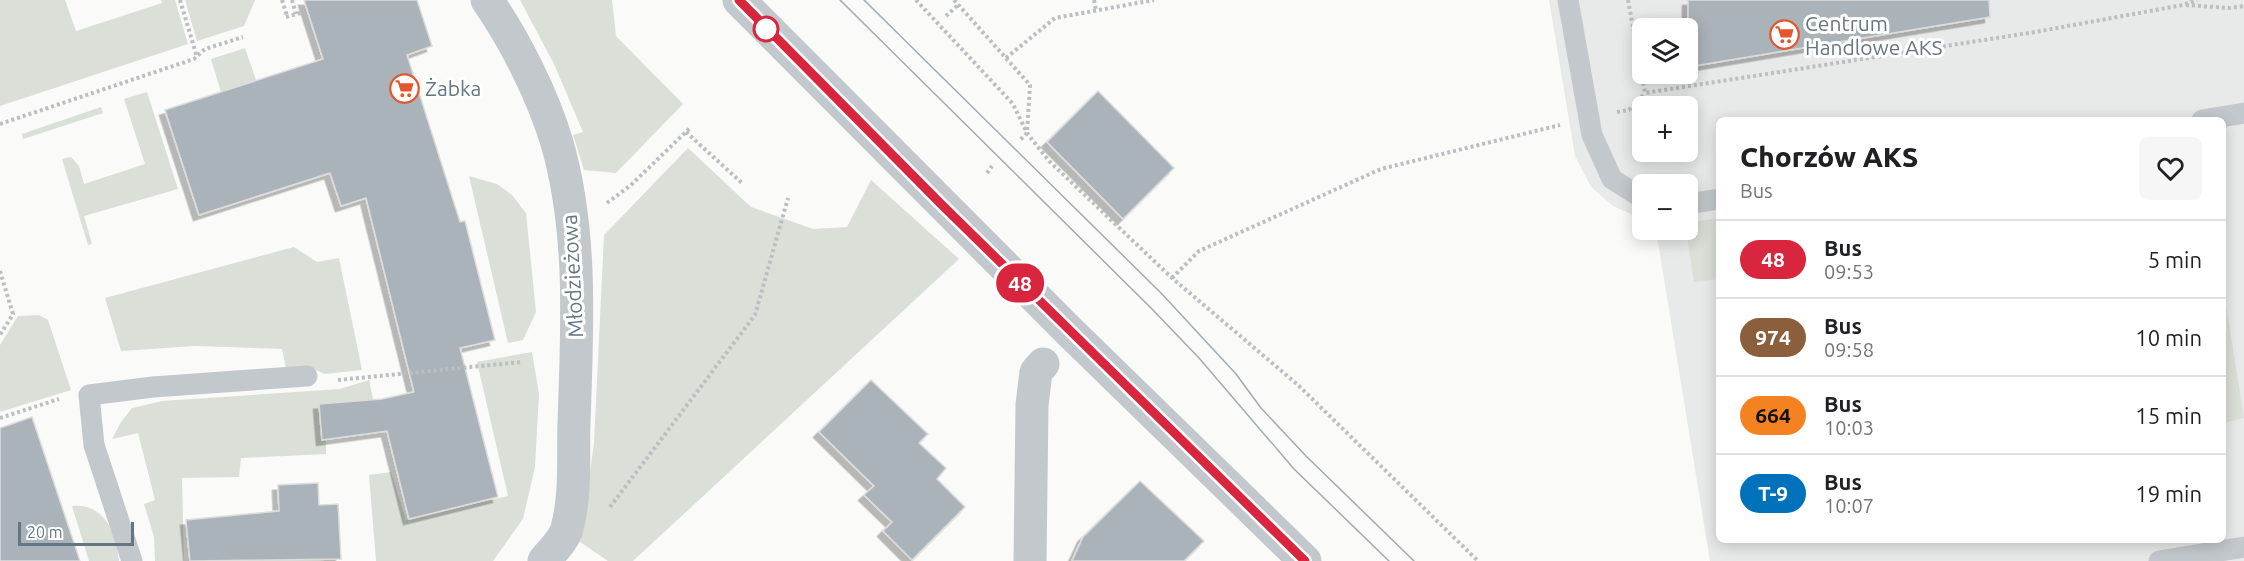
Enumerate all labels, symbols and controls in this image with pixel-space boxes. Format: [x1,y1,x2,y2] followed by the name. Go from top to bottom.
[1805,11,1943,59] place label: Centrum Handlowe AKS
[753,16,779,42] unlabelled marker
[1632,18,1698,240] map controls
[1632,18,1698,84] button: layers
[1768,19,1800,51] supermarket icon: Centrum Handlowe AKS
[388,72,420,104] supermarket icon: Żabka
[425,76,481,100] place label: Żabka
[1632,96,1698,162] button: +
[2139,137,2202,200] button: heart
[1740,141,1918,172] text: Chorzów AKS
[1632,174,1698,240] button: −
[1740,179,1773,202] text: Bus
[557,214,587,338] street label: Młodzieżowa
[1824,235,1862,260] text: Bus
[1761,247,1785,271] text: 48
[2148,247,2202,272] text: 5 min
[1824,260,1874,283] text: 09:53
[993,264,1047,302] line badge: 48
[1008,271,1032,295] text: 48
[1824,313,1862,338] text: Bus
[1755,325,1791,349] text: 974
[2135,325,2202,350] text: 10 min
[1824,338,1874,361] text: 09:58
[1824,391,1862,416] text: Bus
[1755,403,1791,427] text: 664
[2135,403,2202,428] text: 15 min
[1824,416,1874,439] text: 10:03
[1824,469,1862,494] text: Bus
[1758,481,1788,505] text: T-9
[2135,481,2202,506] text: 19 min
[1824,494,1874,517] text: 10:07
[18,519,134,546] scale bar
[27,523,63,541] text: 20 m

